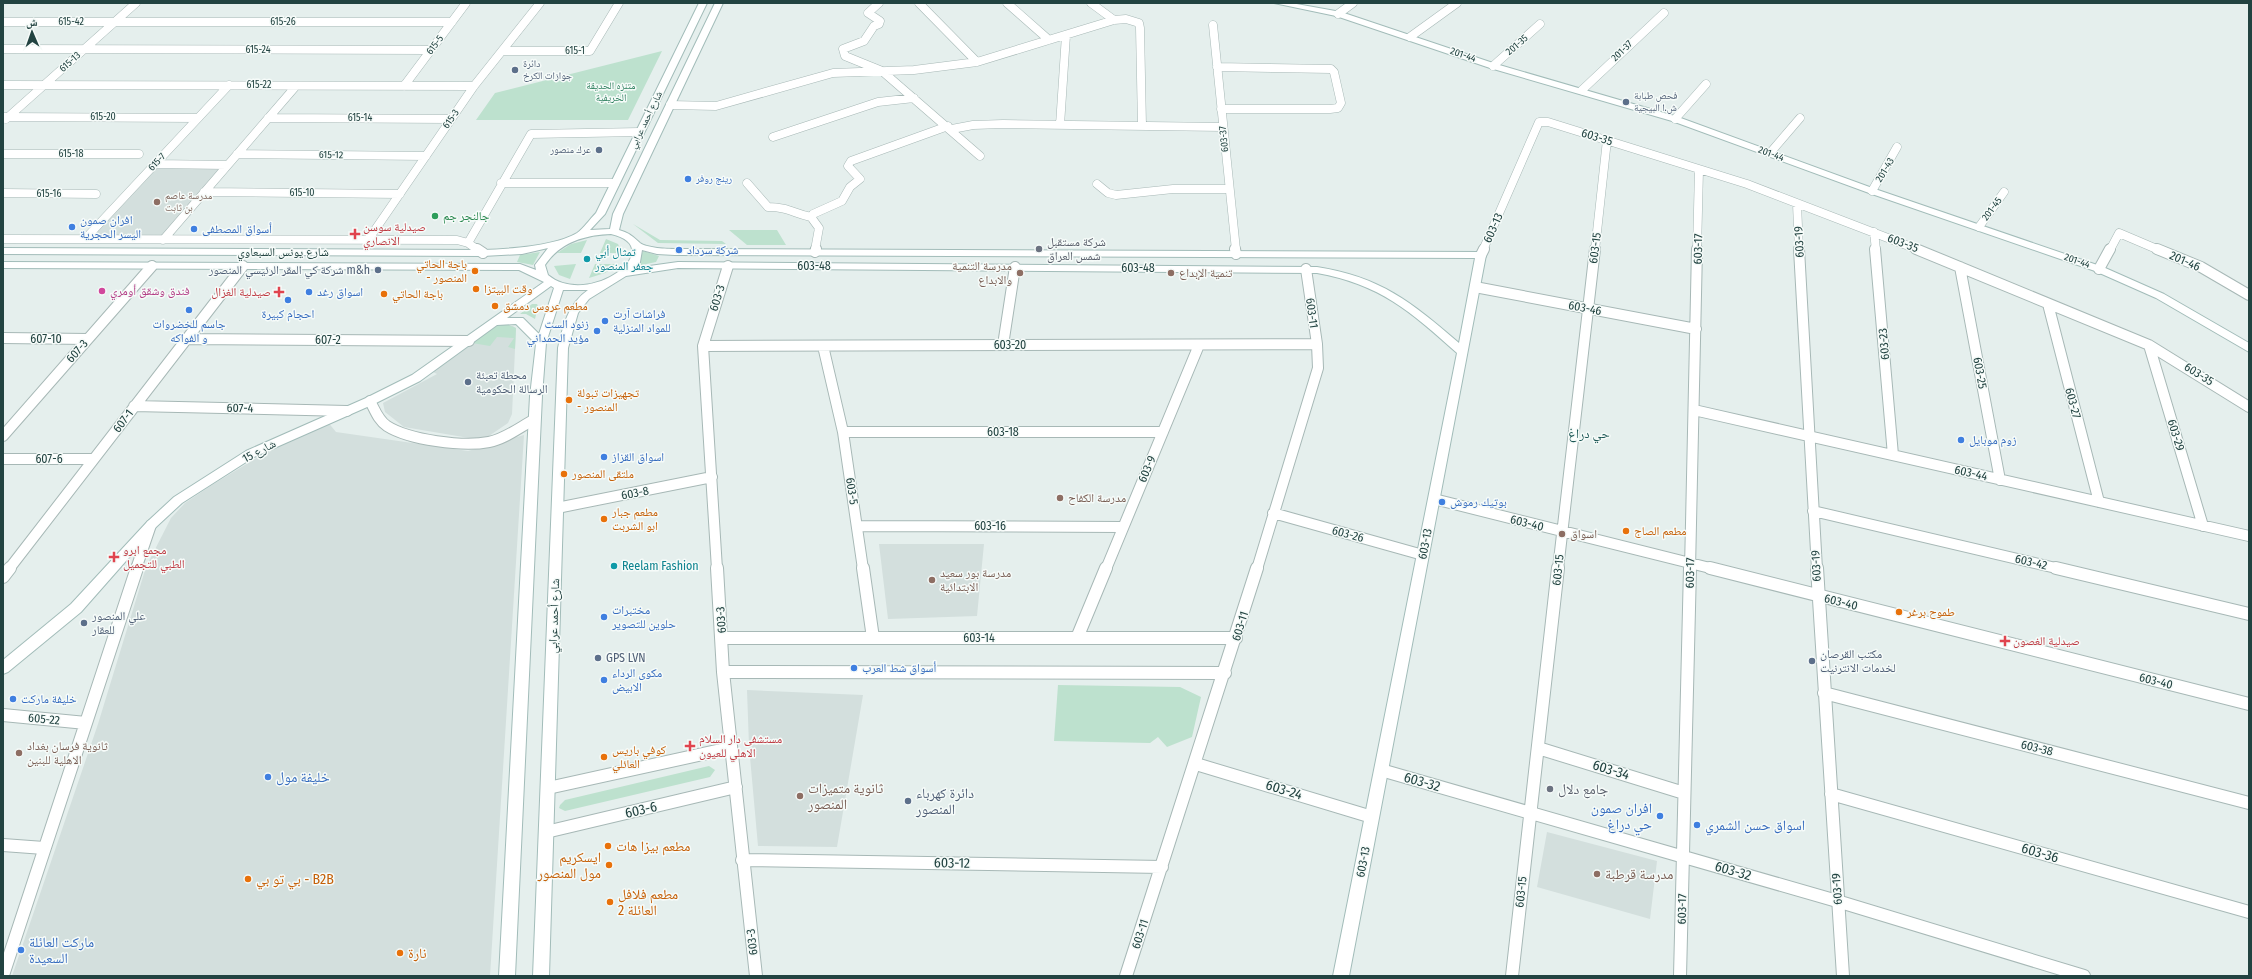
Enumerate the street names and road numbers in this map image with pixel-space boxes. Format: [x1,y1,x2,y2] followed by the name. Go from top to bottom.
[58,16,84,28] street label: 615-42
[270,16,296,28] street label: 615-26
[1503,32,1531,58] street label: 201-35
[424,33,446,57] street label: 615-5
[1609,38,1635,64] street label: 201-37
[245,44,271,56] street label: 615-24
[565,45,585,57] street label: 615-1
[1448,45,1478,65] street label: 201-44
[57,49,83,75] street label: 615-13
[247,79,272,91] street label: 615-22
[626,89,667,151] street label: شارع أحمد عرابي
[440,107,462,131] street label: 615-3
[90,111,116,123] street label: 615-20
[348,112,373,124] street label: 615-14
[1217,125,1231,153] street label: 603-37
[1580,126,1615,149] street label: 603-35
[1756,144,1786,164] street label: 201-44
[59,148,83,160] street label: 615-18
[319,149,344,161] street label: 615-12
[146,151,168,173] street label: 615-7
[1873,155,1897,184] street label: 201-43
[289,187,315,199] street label: 615-10
[37,188,61,200] street label: 615-16
[1979,195,2005,223] street label: 201-45
[1480,211,1506,245] street label: 603-13
[1791,226,1807,258] street label: 603-19
[1586,231,1604,264] street label: 603-15
[1885,231,1921,255] street label: 603-35
[1691,233,1705,264] street label: 603-17
[237,245,329,262] street label: شارع يونس السبعاوي
[2168,248,2203,274] street label: 201-46
[2062,251,2092,271] street label: 201-44
[797,259,831,273] street label: 603-48
[1121,261,1155,275] street label: 603-48
[706,283,728,313] street label: 603-3
[1303,297,1321,329] street label: 603-11
[1567,298,1603,318] street label: 603-46
[1876,328,1892,360] street label: 603-23
[30,332,62,346] street label: 607-10
[315,333,341,347] street label: 607-2
[63,337,91,365] street label: 607-3
[994,338,1026,352] street label: 603-20
[1970,356,1990,390] street label: 603-25
[2182,360,2217,389] street label: 603-35
[2062,386,2084,420] street label: 603-27
[226,401,254,415] street label: 607-4
[110,407,136,435] street label: 607-1
[2165,418,2187,453] street label: 603-29
[987,425,1019,439] street label: 603-18
[240,436,279,466] street label: شارع 15
[35,452,63,466] street label: 607-6
[1135,453,1159,484] street label: 603-9
[1953,462,1989,484] street label: 603-44
[843,476,861,506] street label: 603-5
[620,483,650,503] street label: 603-8
[1509,512,1545,534] street label: 603-40
[974,519,1006,533] street label: 603-16
[1331,523,1366,545] street label: 603-26
[1415,527,1435,561] street label: 603-13
[1808,550,1824,582] street label: 603-19
[2013,551,2049,573] street label: 603-42
[1549,553,1567,586] street label: 603-15
[1683,557,1697,588] street label: 603-17
[546,578,565,654] street label: شارع أحمد عرابي
[1823,591,1859,613] street label: 603-40
[713,606,729,634] street label: 603-3
[1229,609,1251,643] street label: 603-11
[963,631,995,645] street label: 603-14
[2138,670,2174,692] street label: 603-40
[27,711,61,727] street label: 605-22
[2019,737,2055,759] street label: 603-38
[1590,756,1632,784] street label: 603-34
[1402,769,1442,795] street label: 603-32
[1264,776,1305,804] street label: 603-24
[623,798,659,822] street label: 603-6
[2019,840,2061,866] street label: 603-36
[1353,845,1373,879] street label: 603-13
[934,854,970,872] street label: 603-12
[1713,858,1753,884] street label: 603-32
[1829,873,1845,905] street label: 603-19
[1512,875,1530,908] street label: 603-15
[1675,893,1689,924] street label: 603-17
[1129,917,1151,951] street label: 603-11
[743,928,761,956] street label: 603-3

